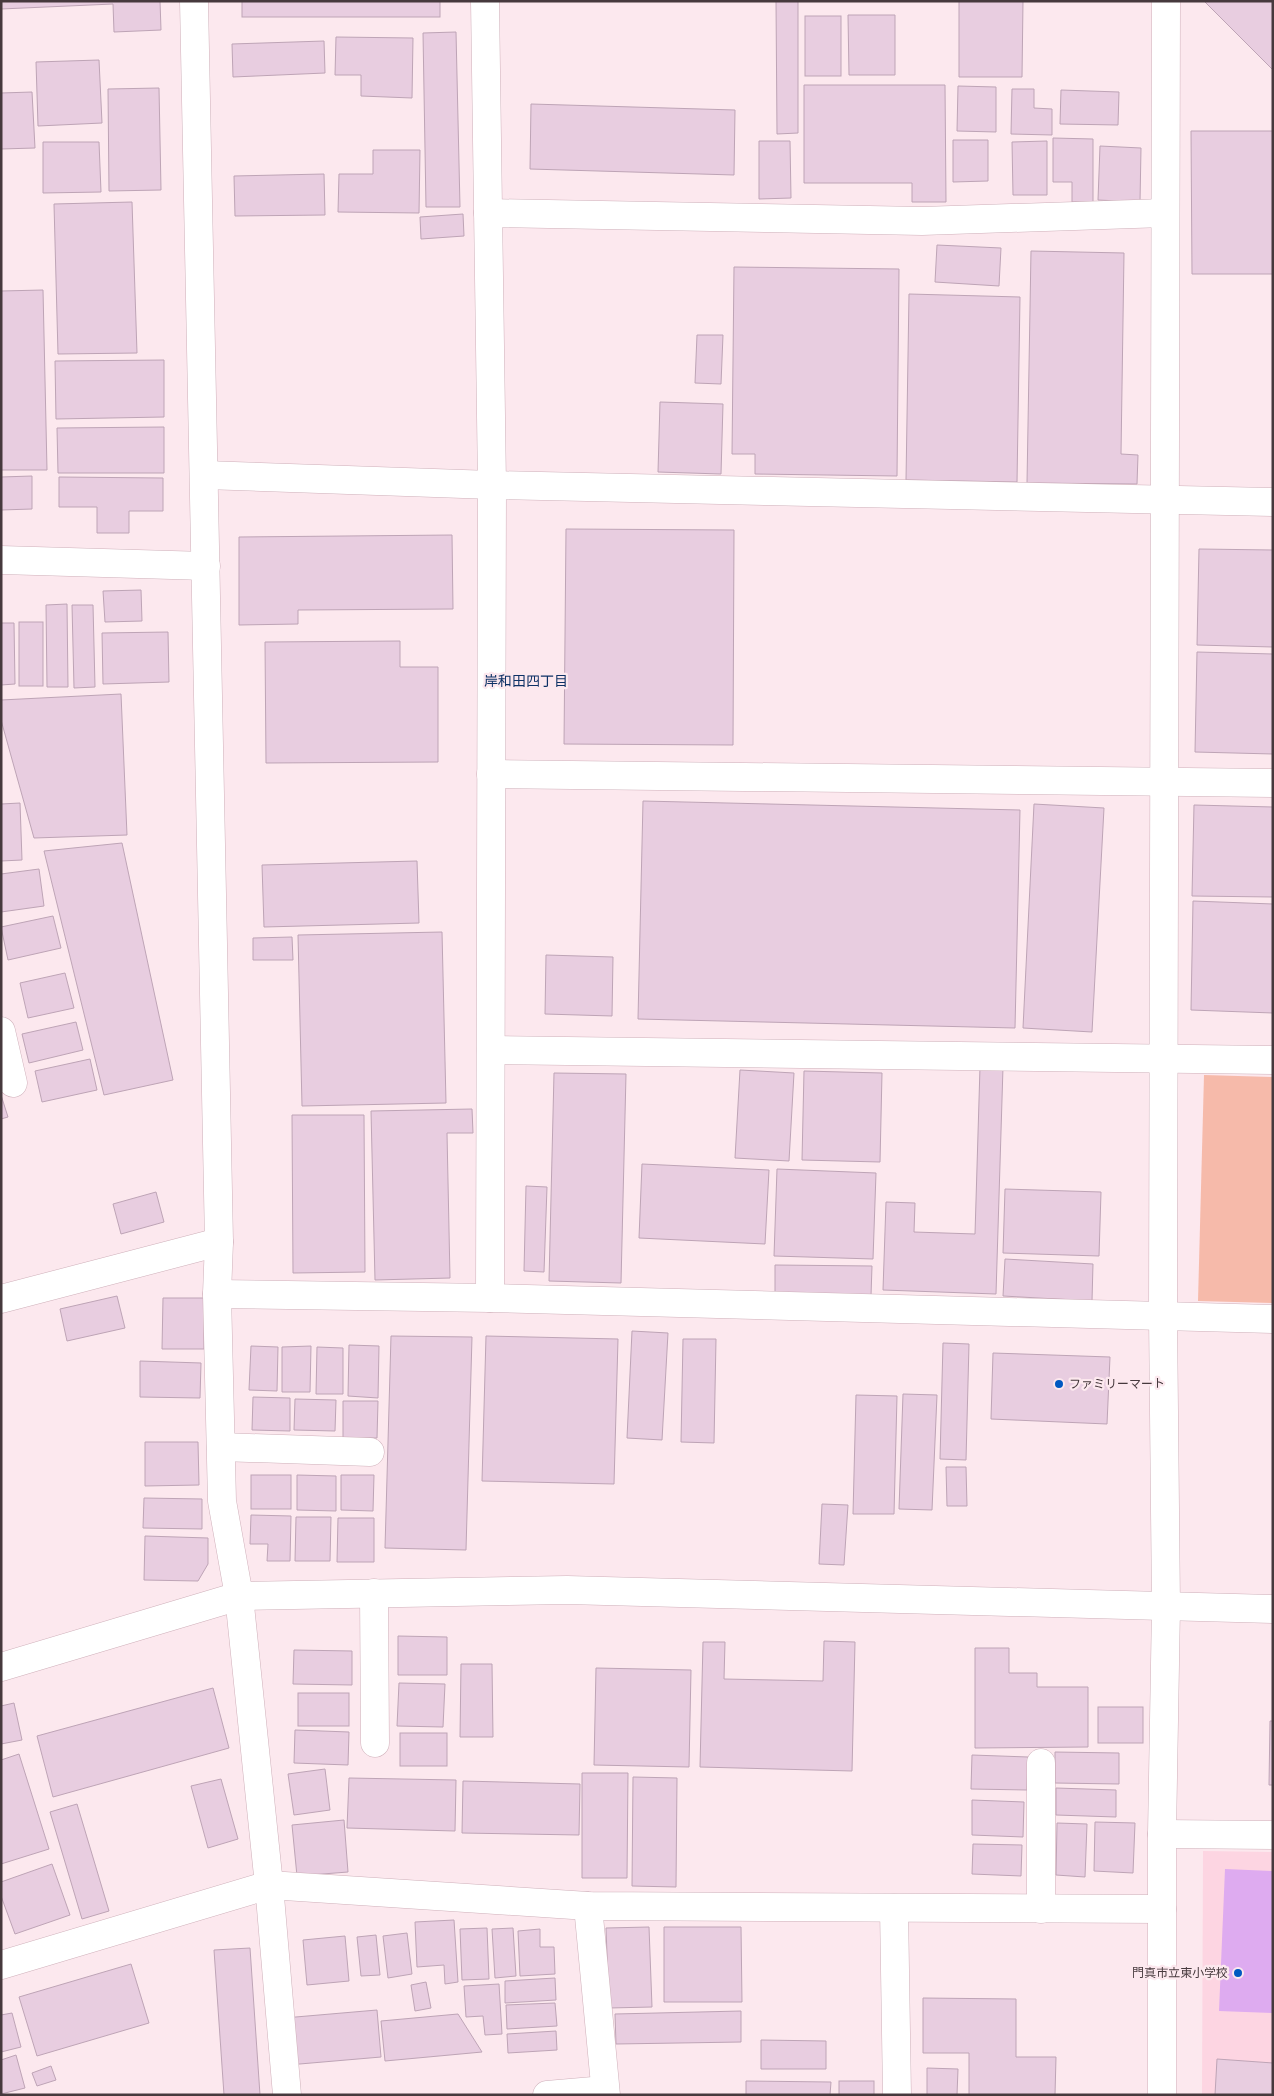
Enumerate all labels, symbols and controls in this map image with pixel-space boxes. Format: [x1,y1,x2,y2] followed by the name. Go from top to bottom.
[484,673,568,689] district label: 岸和田四丁目
[1069,1377,1165,1391] place label: ファミリーマート
[1053,1378,1065,1390] marker: ファミリーマート
[1132,1966,1228,1980] place label: 門真市立東小学校
[1232,1967,1244,1979] marker: 門真市立東小学校

